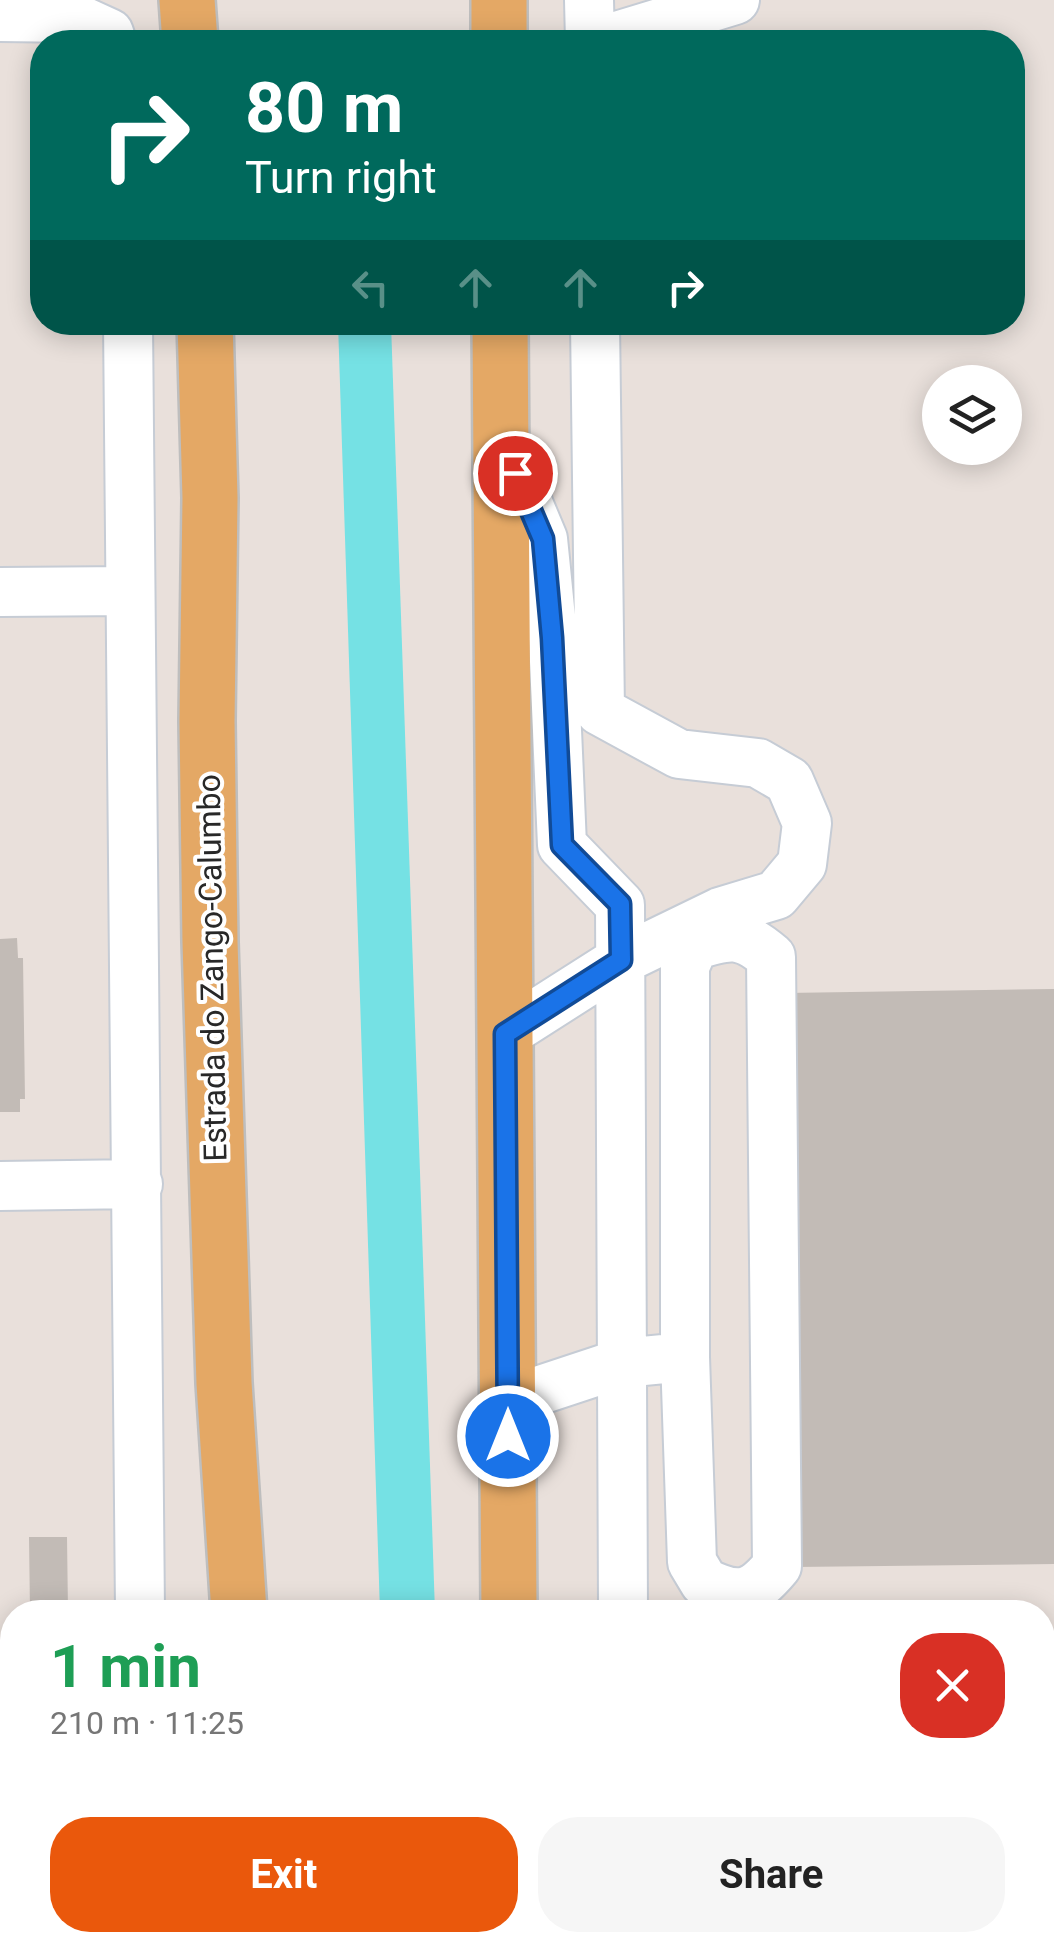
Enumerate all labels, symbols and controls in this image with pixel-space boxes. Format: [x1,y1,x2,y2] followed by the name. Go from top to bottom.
[245,67,403,149] text: 80 m
[80,70,210,200] icon: right
[245,151,437,204] text: Turn right
[343,260,398,315] icon: left
[448,260,503,315] icon: ahead
[553,260,608,315] icon: ahead
[658,260,713,315] icon: right
[922,365,1022,465] map controls
[922,365,1022,465] button: layers
[473,431,558,516] pin
[488,446,543,501] icon: arrive
[190,774,234,1162] street label: Estrada do Zango-Calumbo
[456,1384,560,1488] position arrow
[50,1631,201,1702] text: 1 min
[900,1633,1005,1738] button: close
[50,1704,244,1742] text: 210 m · 11:25
[50,1817,518,1932] button: Exit
[538,1817,1005,1932] button: Share

